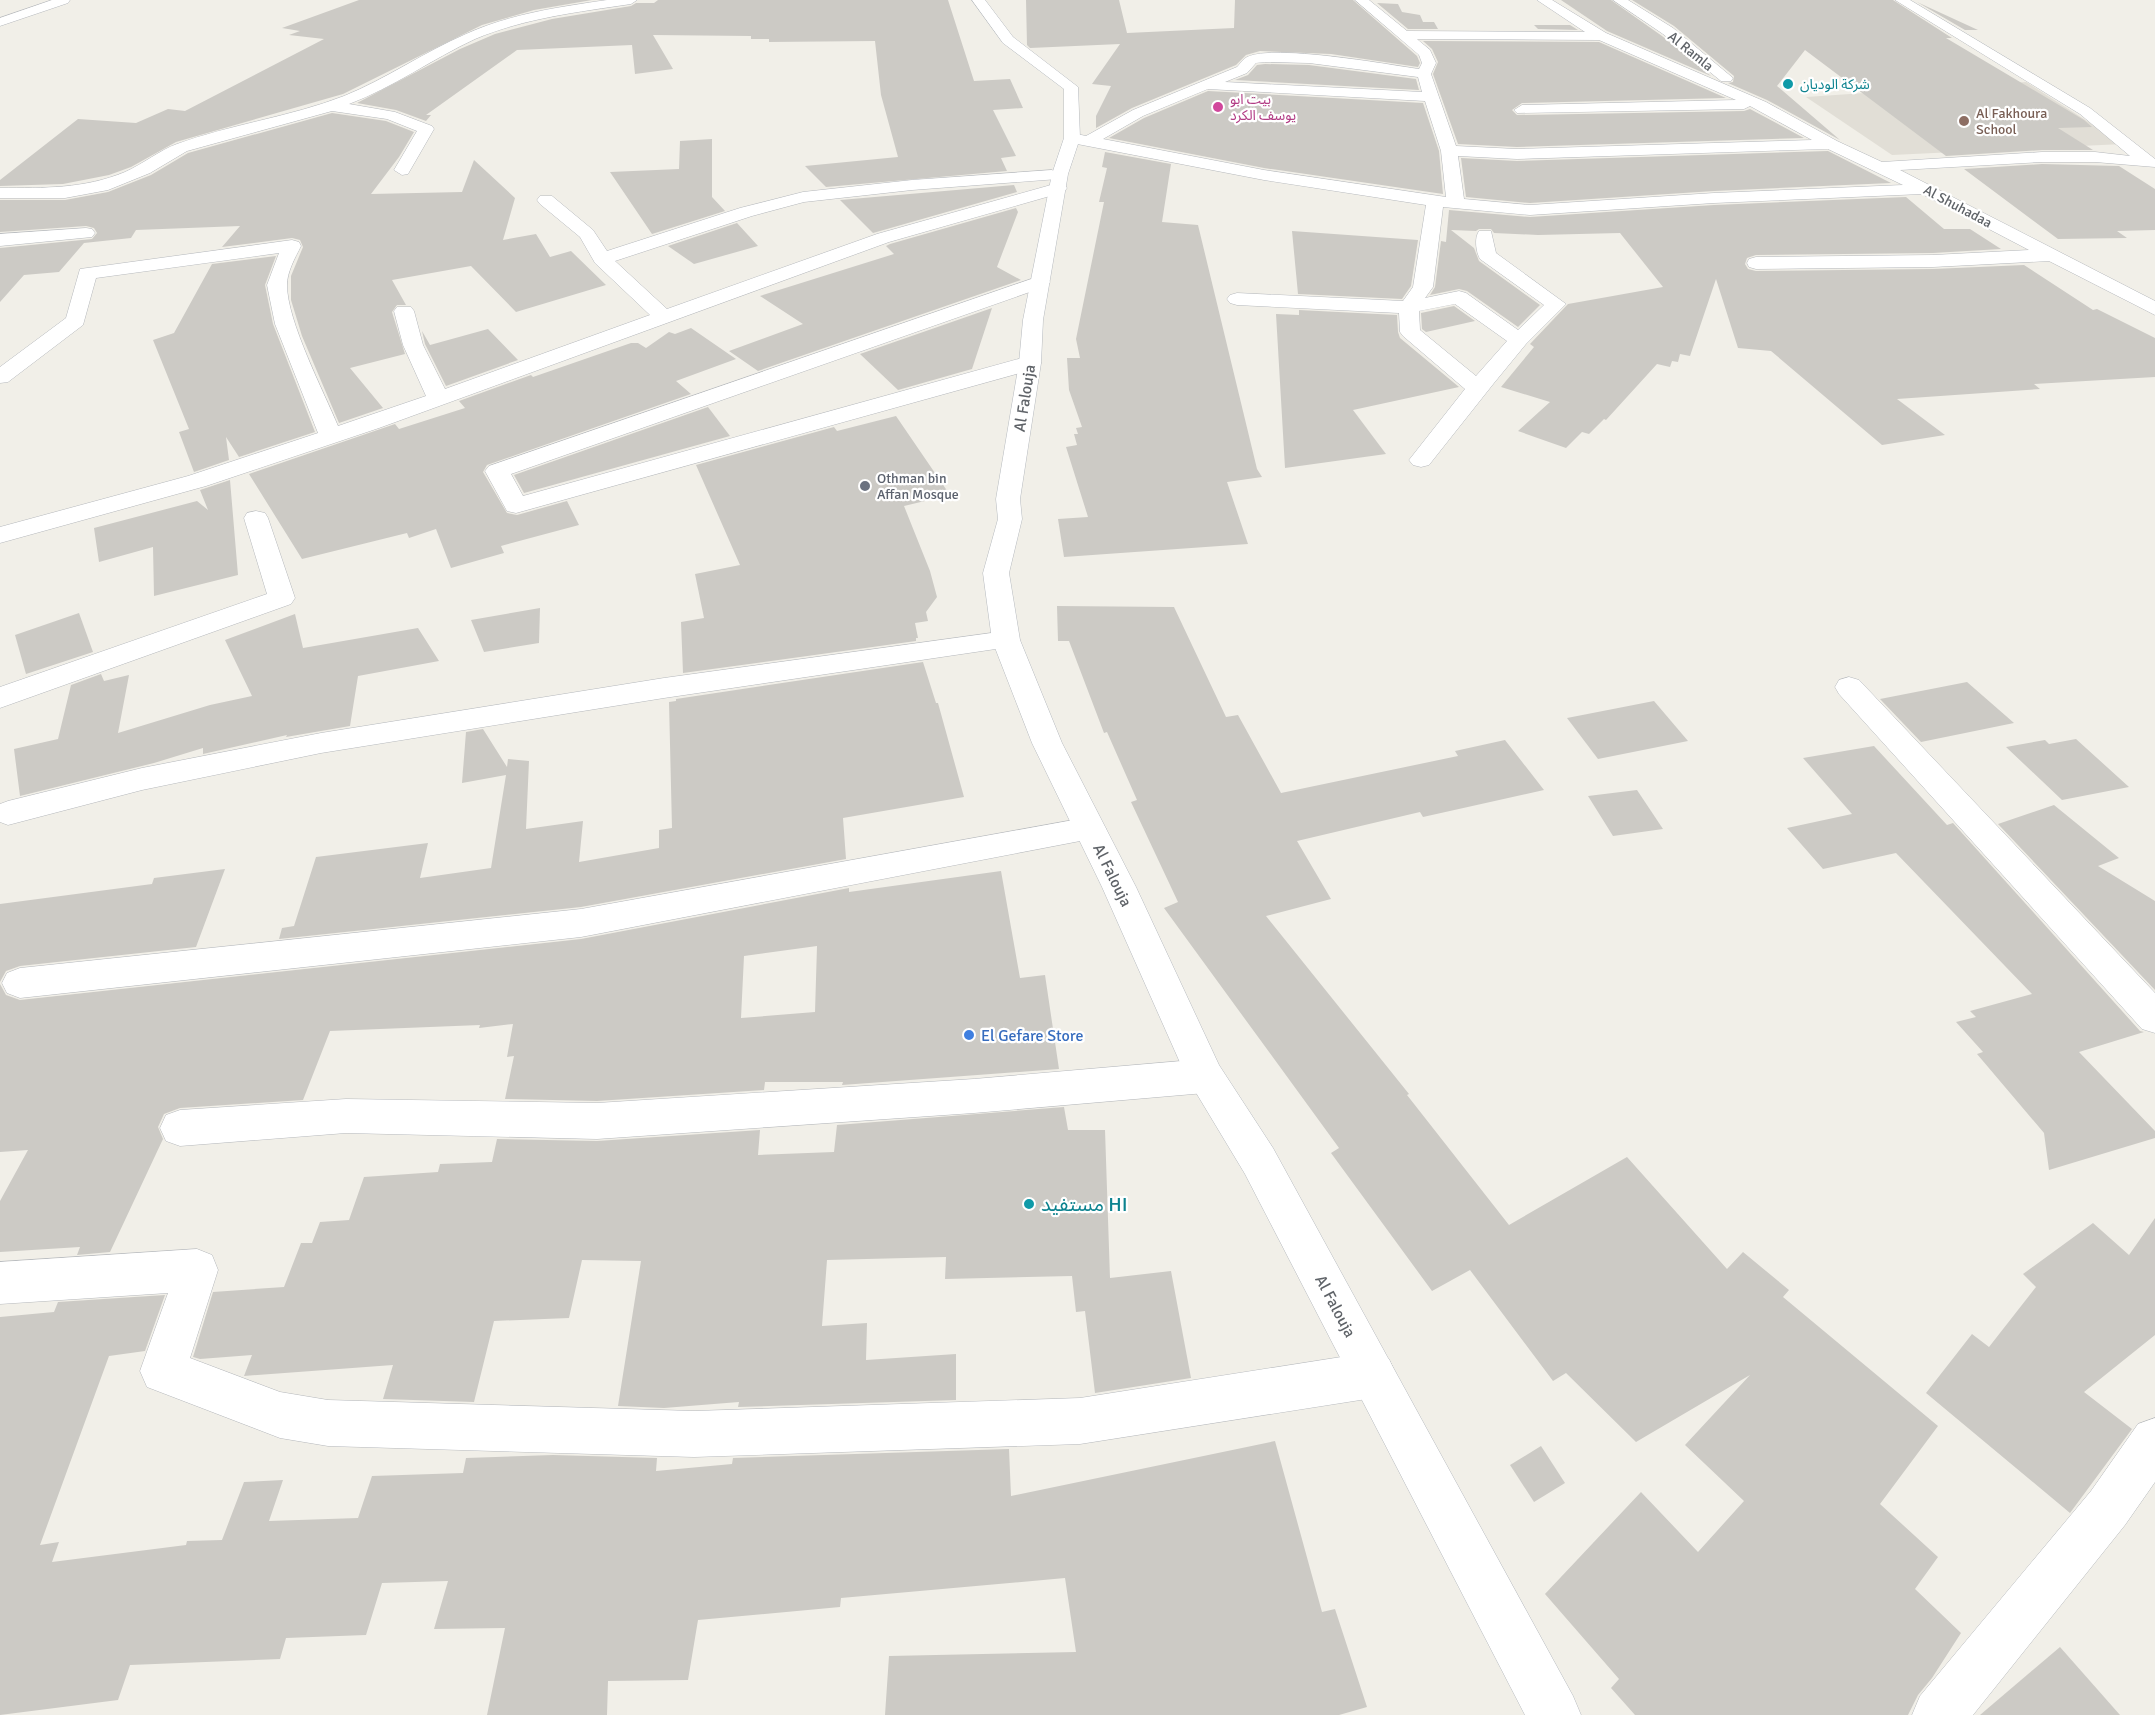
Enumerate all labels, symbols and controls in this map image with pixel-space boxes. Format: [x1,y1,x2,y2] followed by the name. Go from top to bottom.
[1665,28,1717,75] street label: Al Ramla
[1800,76,1870,93] place label: شركة الوديان
[1781,77,1795,91] marker: شركة الوديان
[1230,91,1296,124] place label: بيت ابو يوسف الكرد
[1211,100,1225,114] marker: بيت ابو يوسف الكرد
[1976,105,2047,138] place label: Al Fakhoura School
[1957,114,1971,128] marker: Al Fakhoura School
[1921,181,1995,232] street label: Al Shuhadaa
[1010,363,1040,433] street label: Al Falouja
[877,470,959,503] place label: Othman bin Affan Mosque
[858,479,872,493] marker: Othman bin Affan Mosque
[1088,841,1136,910] street label: Al Falouja
[981,1026,1083,1046] place label: El Gefare Store
[962,1028,976,1042] marker: El Gefare Store
[1041,1192,1128,1217] place label: مستفيد HI
[1022,1197,1036,1211] marker: مستفيد HI
[1310,1272,1360,1341] street label: Al Falouja

